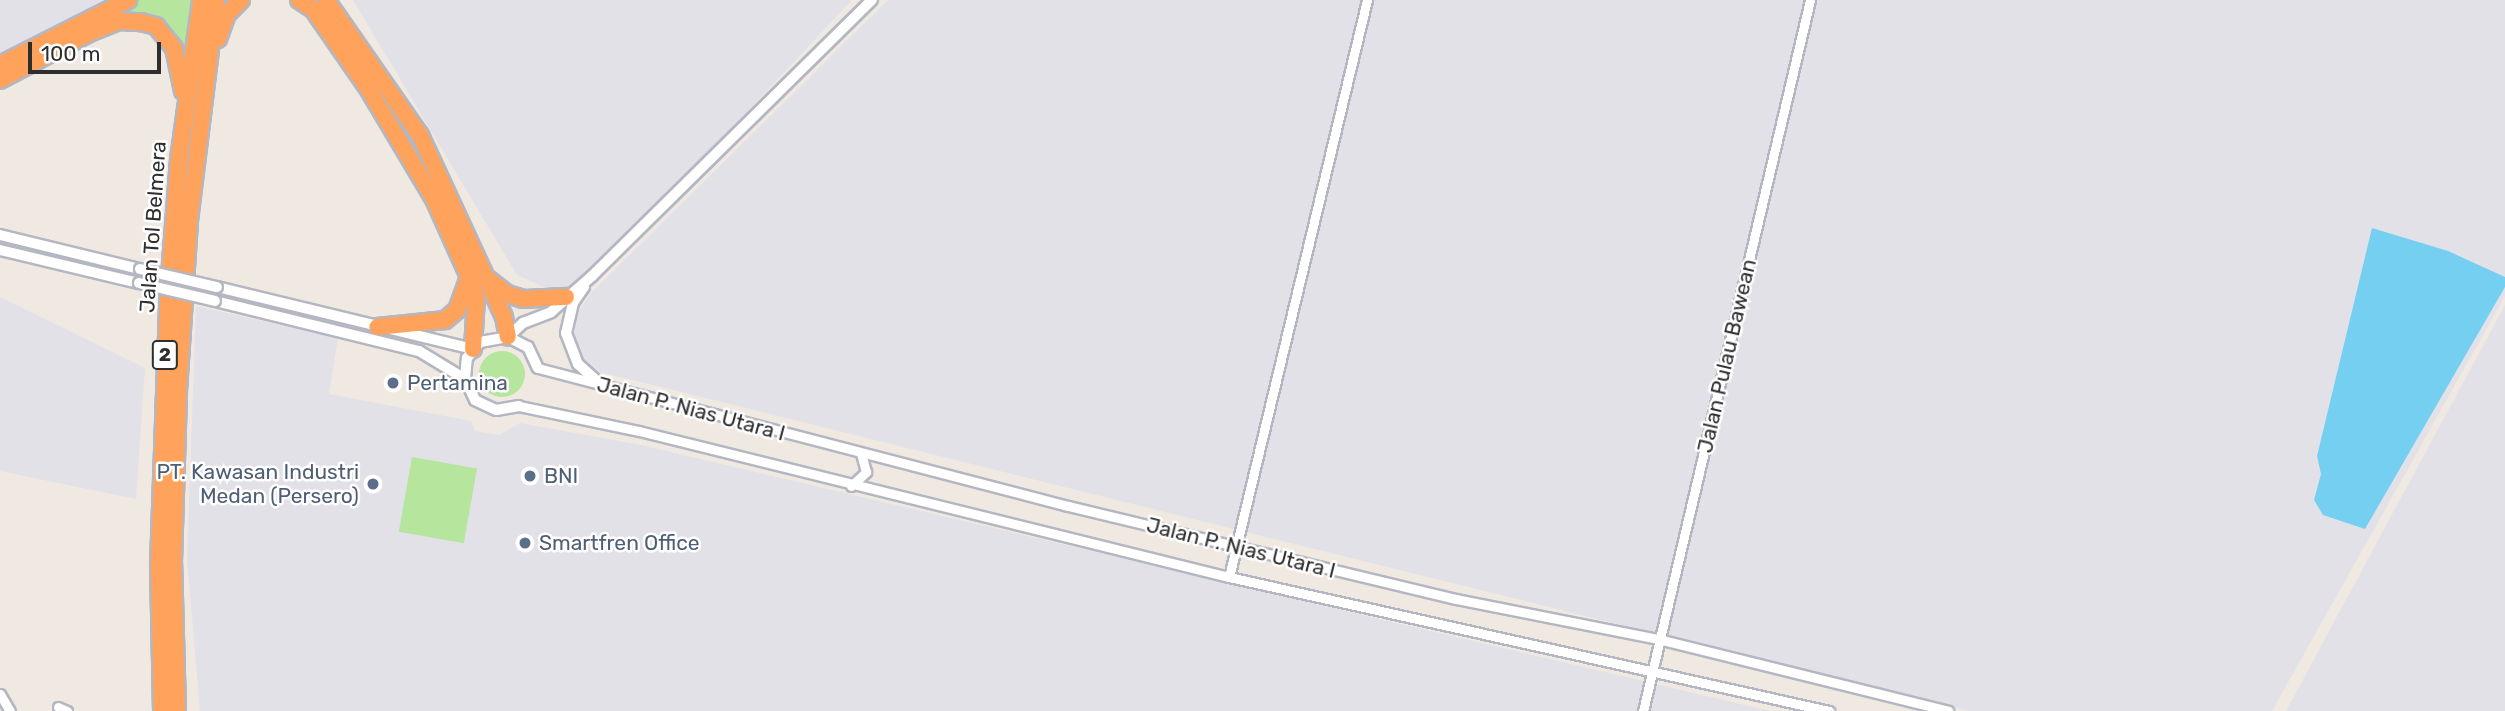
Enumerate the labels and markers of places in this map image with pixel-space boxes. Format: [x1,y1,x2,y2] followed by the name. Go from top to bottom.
[407,370,508,396] place label: Pertamina
[385,375,401,391] marker: Pertamina
[156,459,359,509] place label: PT. Kawasan Industri Medan (Persero)
[544,463,578,489] place label: BNI
[522,468,538,484] marker: BNI
[365,476,381,492] marker: PT. Kawasan Industri Medan (Persero)
[539,530,700,556] place label: Smartfren Office
[517,535,533,551] marker: Smartfren Office

